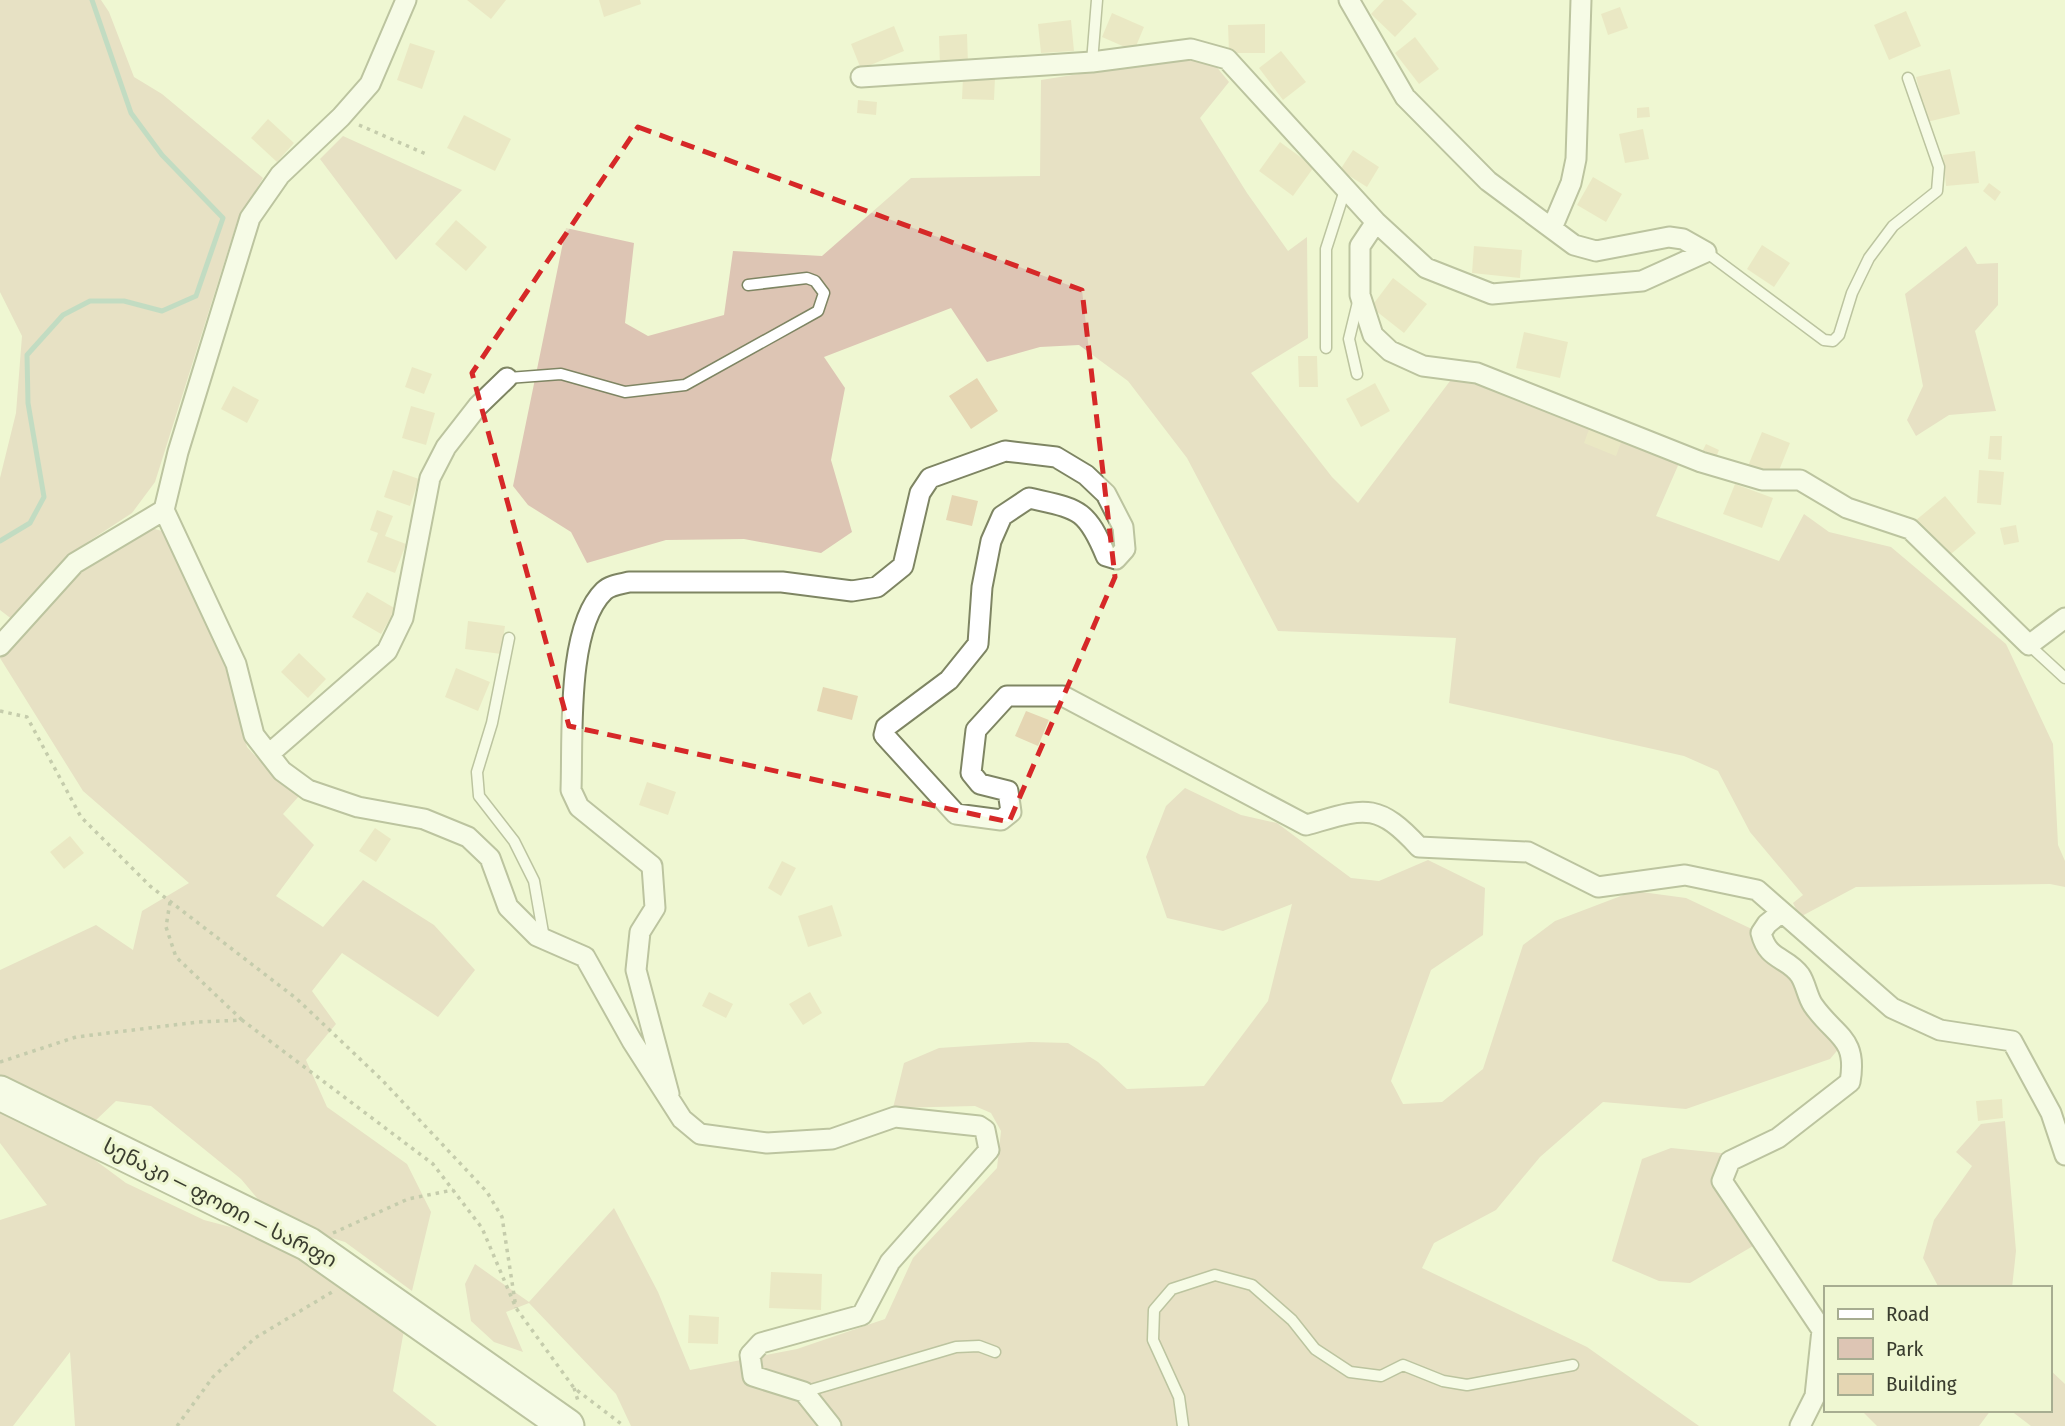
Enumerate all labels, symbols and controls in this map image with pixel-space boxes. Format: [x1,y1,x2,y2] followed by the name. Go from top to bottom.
[99,1133,341,1273] street label: სენაკი — ფოთი — სარფი
[1824,1286,2051,1412] legend
[1886,1301,1930,1327] text: Road
[1886,1336,1924,1362] text: Park
[1886,1371,1957,1397] text: Building

